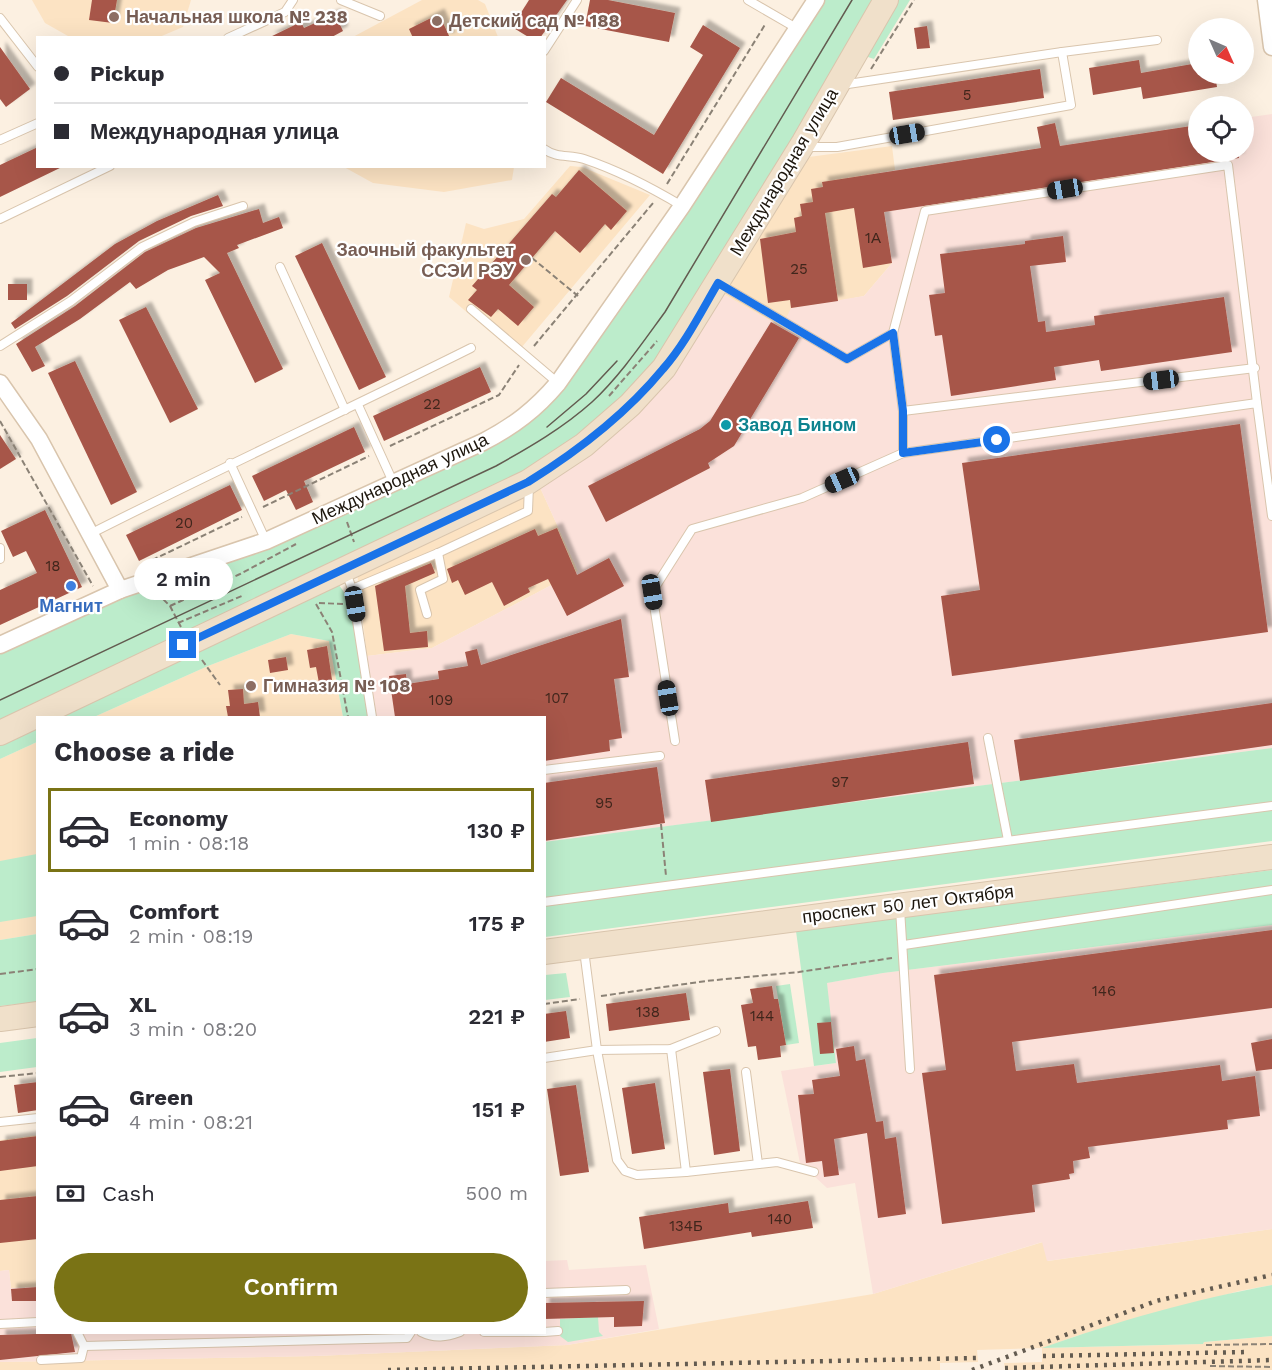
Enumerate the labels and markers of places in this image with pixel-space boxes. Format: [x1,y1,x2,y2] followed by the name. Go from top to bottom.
[126,6,348,27] place label: Начальная школа № 238
[107,10,121,24] marker: Начальная школа № 238
[449,10,620,31] place label: Детский сад № 188
[430,14,444,28] marker: Детский сад № 188
[336,239,515,281] place label: Заочный факультет ССЭИ РЭУ
[519,253,533,267] marker: Заочный факультет ССЭИ РЭУ
[738,414,856,435] place label: Завод Бином
[719,418,733,432] marker: Завод Бином
[64,579,78,593] marker: Магнит
[39,595,103,616] place label: Магнит
[263,675,411,696] place label: Гимназия № 108
[244,679,258,693] marker: Гимназия № 108

